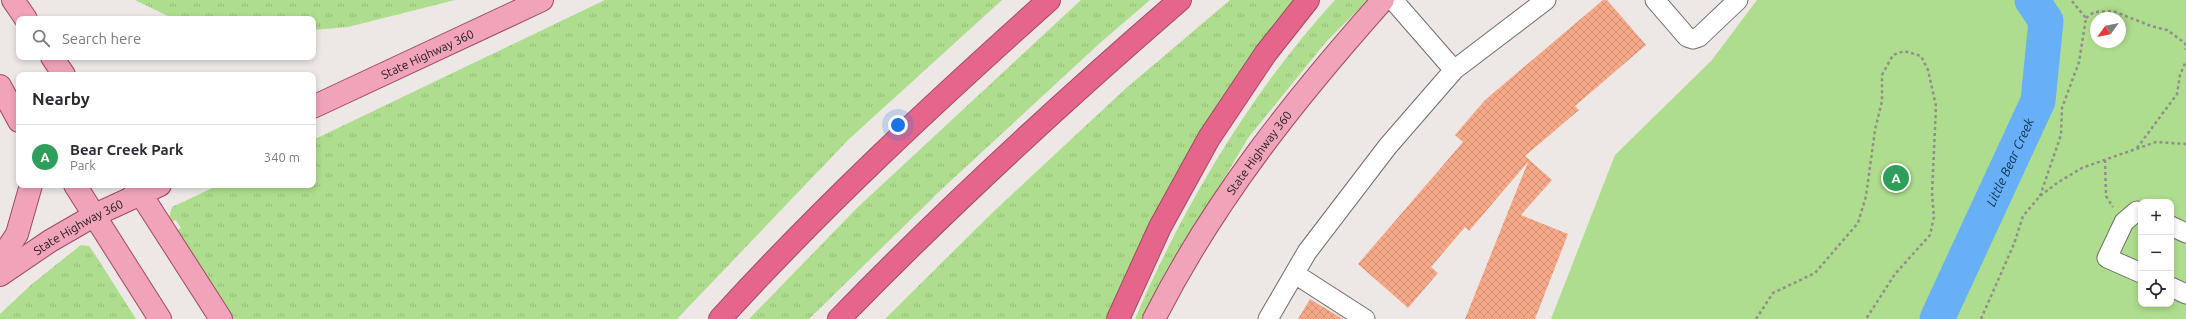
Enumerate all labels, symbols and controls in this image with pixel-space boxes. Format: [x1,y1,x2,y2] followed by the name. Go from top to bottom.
[2090,12,2126,48] north arrow
[16,16,316,60] search box
[379,26,476,81] street label: State Highway 360
[30,27,52,49] icon: search
[62,30,141,47] text: Search here
[32,89,90,108] text: Nearby
[1224,108,1294,197] street label: State Highway 360
[888,115,908,135] your location
[1983,115,2036,208] water label: Little Bear Creek
[70,141,183,158] text: Bear Creek Park
[40,150,50,164] text: A
[264,150,300,164] text: 340 m
[70,158,96,172] text: Park
[1883,163,1909,193] pin: A
[31,196,125,257] street label: State Highway 360
[2138,199,2174,307] map controls
[2138,199,2174,235] button: +
[2138,235,2174,271] button: −
[2138,271,2174,307] button: locate

